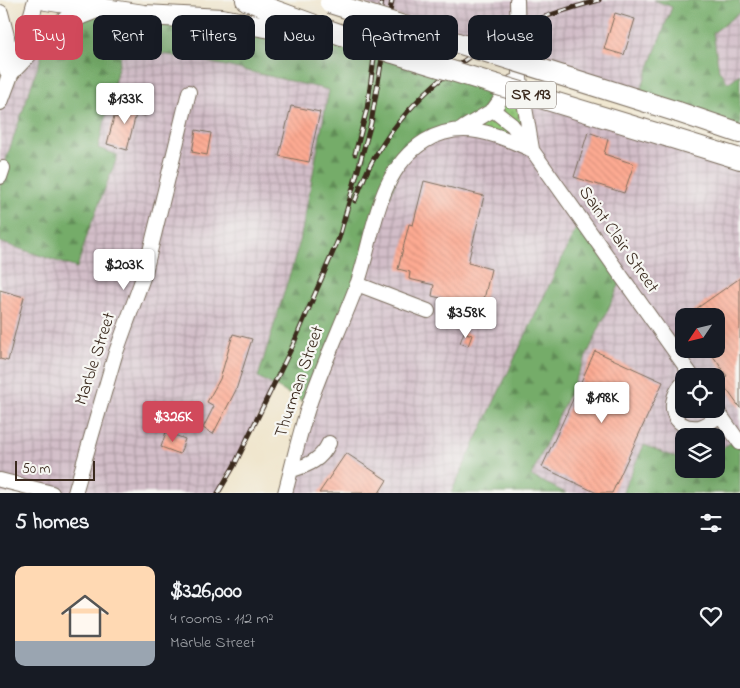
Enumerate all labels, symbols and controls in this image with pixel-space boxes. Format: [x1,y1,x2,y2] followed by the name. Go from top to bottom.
[15,15,83,60] chip: Buy
[93,15,162,60] chip: Rent
[172,15,255,60] chip: Filters
[265,15,333,60] chip: New
[343,15,458,60] chip: Apartment
[468,15,552,60] chip: House
[90,82,160,125] pin: $133K
[506,82,556,108] road number: SR 193
[107,87,143,111] text: $133K
[571,181,665,299] street label: Saint Clair Street
[89,248,159,291] pin: $203K
[105,253,143,277] text: $203K
[431,296,501,339] pin: $358K
[446,301,486,325] text: $358K
[675,308,725,358] north arrow
[675,308,725,478] map controls
[69,309,123,409] street label: Marble Street
[269,322,331,442] street label: Thurman Street
[675,368,725,418] button: locate
[567,382,637,424] pin: $198K
[585,386,619,410] text: $198K
[138,400,208,443] pin: $326K
[153,405,193,429] text: $326K
[675,428,725,478] button: layers
[15,458,95,481] scale bar
[22,459,50,480] text: 50 m
[15,508,90,538] text: 5 homes
[697,509,725,537] icon: filters
[170,577,242,607] text: $326,000
[55,586,115,646] icon: home
[697,602,725,630] icon: heart
[170,607,273,631] text: 4 rooms · 112 m²
[170,631,255,655] text: Marble Street

